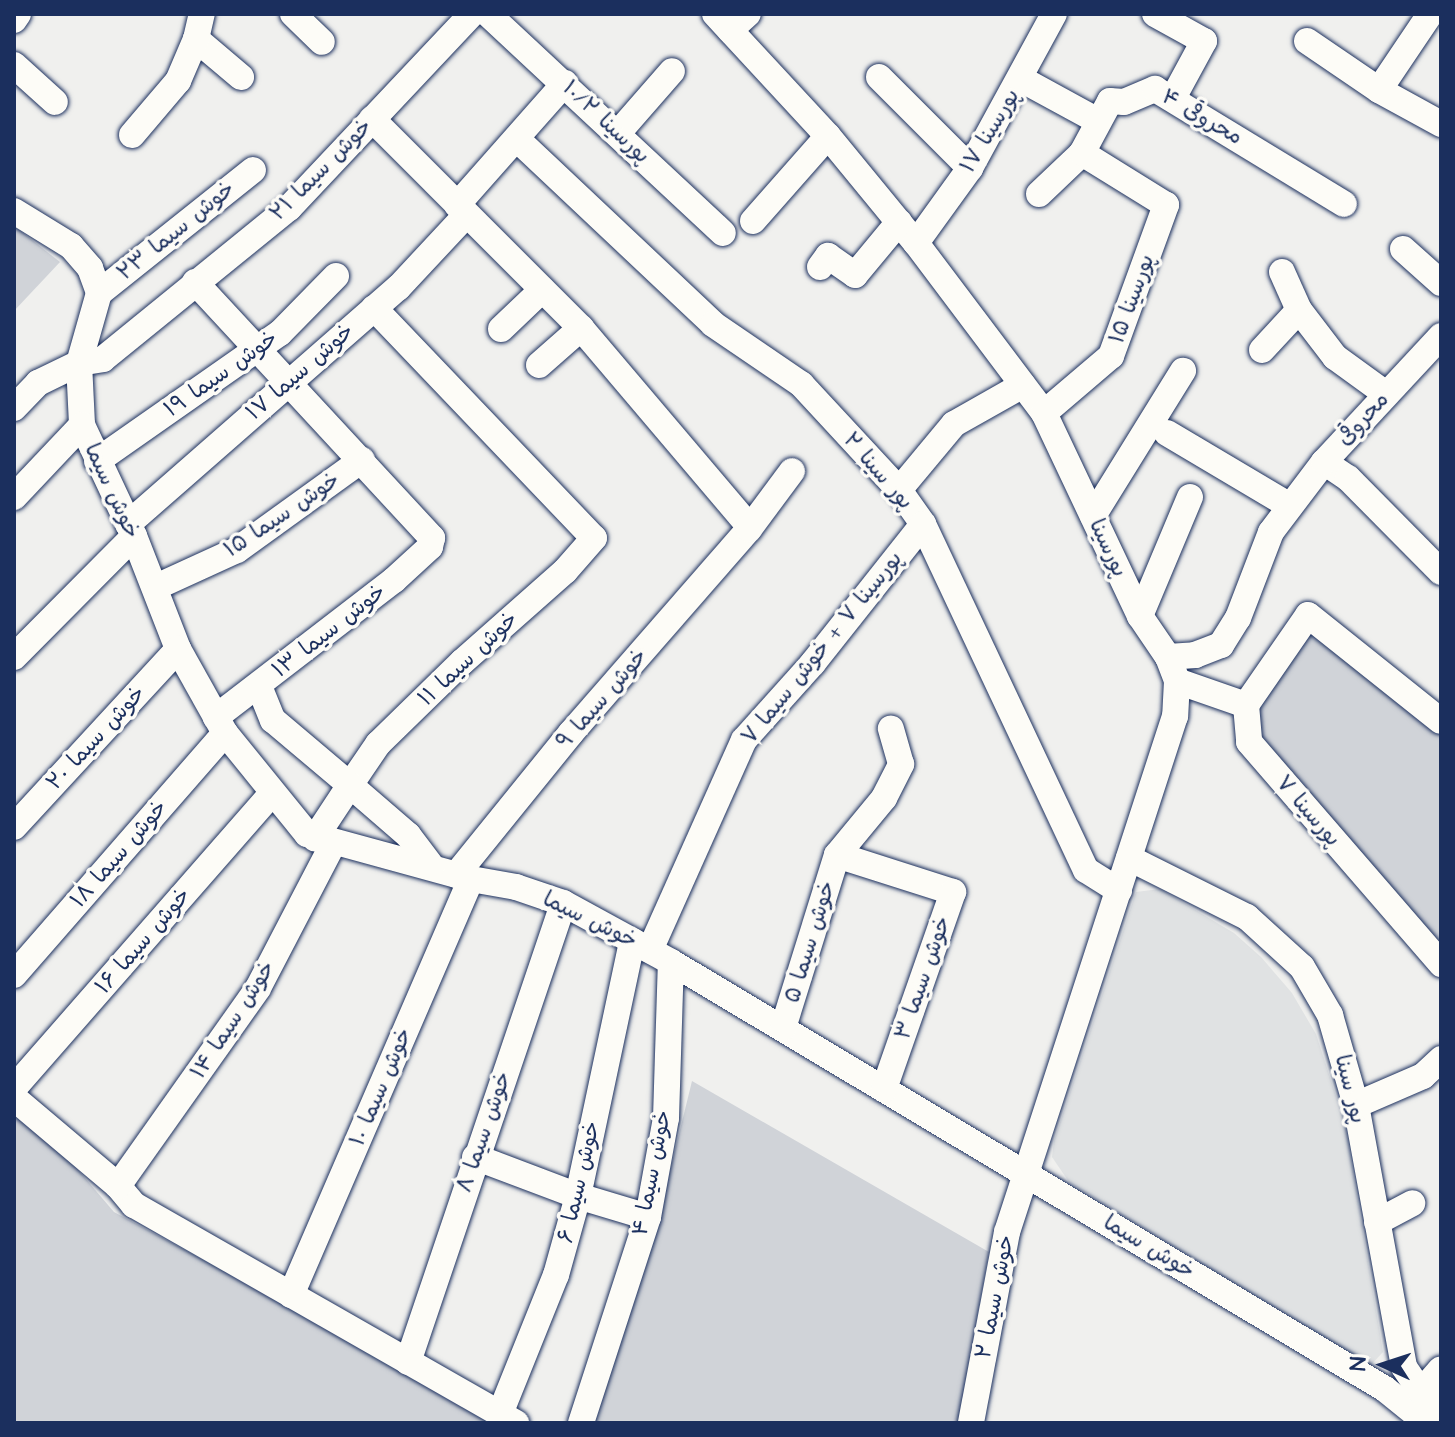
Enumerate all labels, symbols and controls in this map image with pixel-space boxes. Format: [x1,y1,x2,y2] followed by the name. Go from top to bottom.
[557,75,655,169] street label: پورسینا ۱۰/۲
[1157,83,1247,151] street label: محروقی ۴
[955,84,1025,178] street label: پورسینا ۱۷
[264,113,378,227] street label: خوش سیما ۲۱
[112,176,240,286] street label: خوش سیما ۲۳
[1104,251,1160,347] street label: پورسینا ۱۵
[241,318,359,426] street label: خوش سیما ۱۷
[159,325,283,423] street label: خوش سیما ۱۹
[1332,387,1394,451] street label: محروقی
[837,427,919,515] street label: پور سینا ۲
[79,439,145,543] street label: خوش سیما
[219,467,345,563] street label: خوش سیما ۱۵
[1083,515,1133,581] street label: پورسینا
[736,546,908,750] street label: پورسینا ۷ + خوش سیما ۷
[267,579,391,683] street label: خوش سیما ۱۳
[413,606,523,712] street label: خوش سیما ۱۱
[551,643,653,755] street label: خوش سیما ۹
[41,680,151,796] street label: خوش سیما ۲۰
[1270,770,1346,852] street label: پورسینا ۷
[65,795,173,913] street label: خوش سیما ۱۸
[779,878,841,1006] street label: خوش سیما ۵
[90,883,196,999] street label: خوش سیما ۱۶
[538,886,642,954] street label: خوش سیما
[890,913,956,1043] street label: خوش سیما ۳
[185,956,281,1084] street label: خوش سیما ۱۴
[344,1024,418,1150] street label: خوش سیما ۱۰
[1329,1052,1371,1126] street label: پور سینا
[451,1068,517,1196] street label: خوش سیما ۸
[627,1108,677,1238] street label: خوش سیما ۴
[552,1119,606,1245] street label: خوش سیما ۶
[1099,1209,1199,1285] street label: خوش سیما
[970,1233,1020,1361] street label: خوش سیما ۲
[1343,1325,1423,1405] north arrow
[1343,1356,1374,1371] text: N

